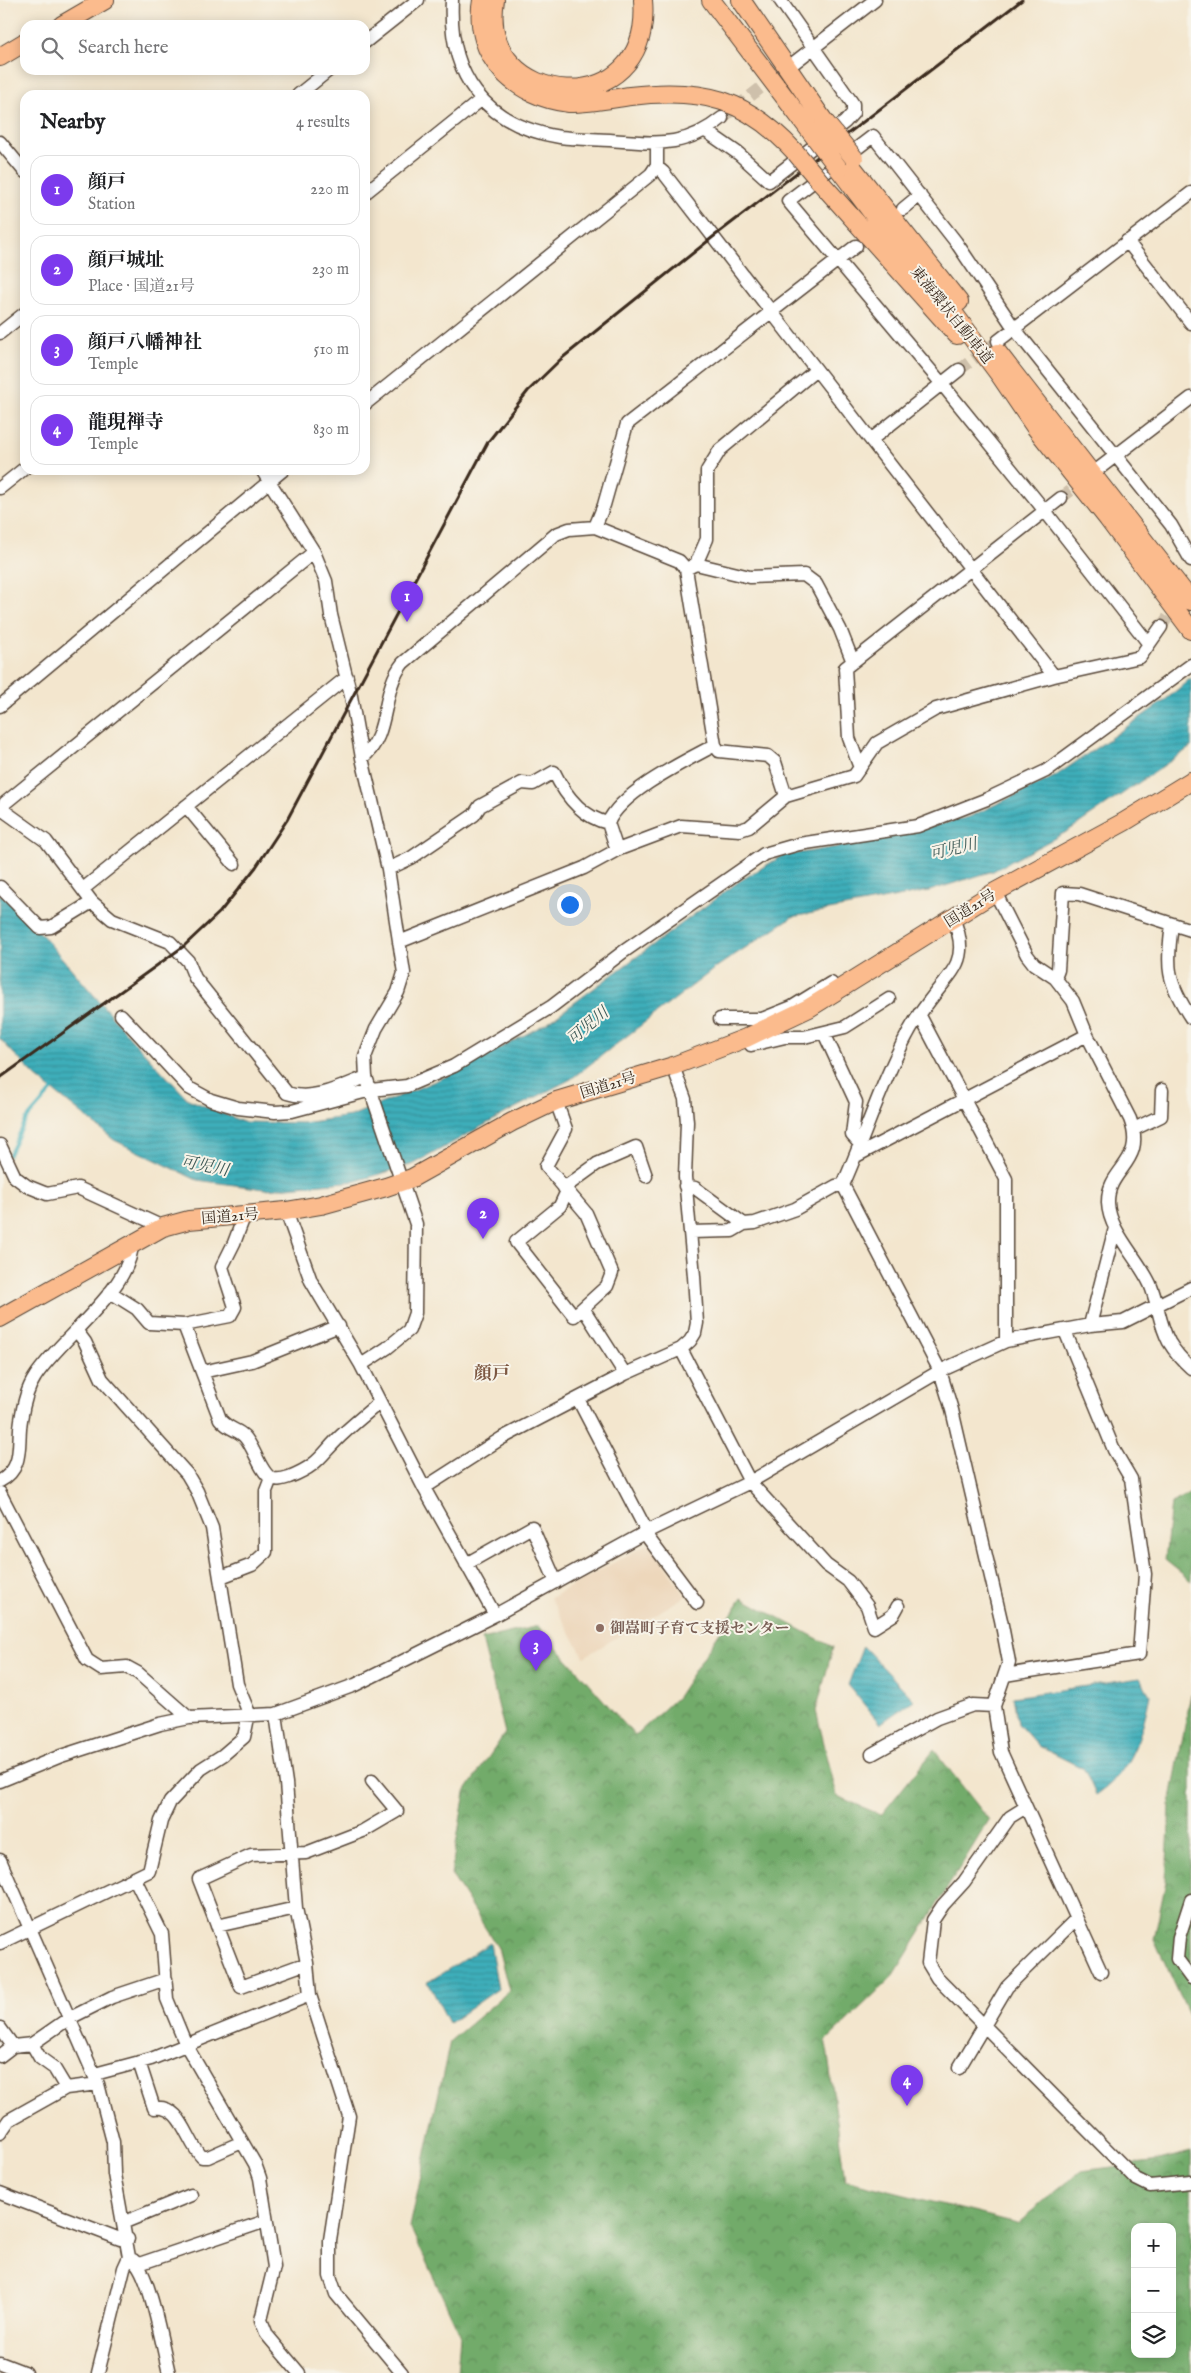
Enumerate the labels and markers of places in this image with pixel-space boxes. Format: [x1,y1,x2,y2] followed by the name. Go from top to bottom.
[391,581,423,622] pin: 1
[467,1198,499,1239] pin: 2
[610,1619,789,1638] place label: 御嵩町子育て支援センター
[594,1622,606,1634] marker: 御嵩町子育て支援センター
[520,1630,552,1671] pin: 3
[891,2065,923,2106] pin: 4

